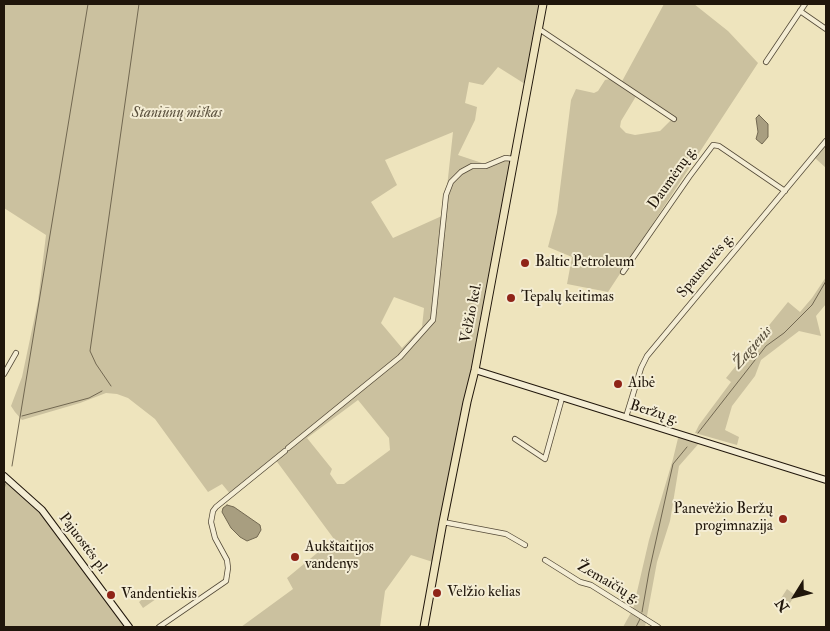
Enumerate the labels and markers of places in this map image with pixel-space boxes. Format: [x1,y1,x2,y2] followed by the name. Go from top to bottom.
[535,254,634,272] place label: Baltic Petroleum
[519,257,531,269] marker: Baltic Petroleum
[521,289,614,307] place label: Tepalų keitimas
[505,292,517,304] marker: Tepalų keitimas
[628,375,655,393] place label: Aibė
[612,378,624,390] marker: Aibė
[674,501,773,536] place label: Panevėžio Beržų progimnazija
[777,513,789,525] marker: Panevėžio Beržų progimnazija
[305,539,374,574] place label: Aukštaitijos vandenys
[289,551,301,563] marker: Aukštaitijos vandenys
[447,584,520,602] place label: Velžio kelias
[121,586,197,604] place label: Vandentiekis
[431,587,443,599] marker: Velžio kelias
[105,589,117,601] marker: Vandentiekis

